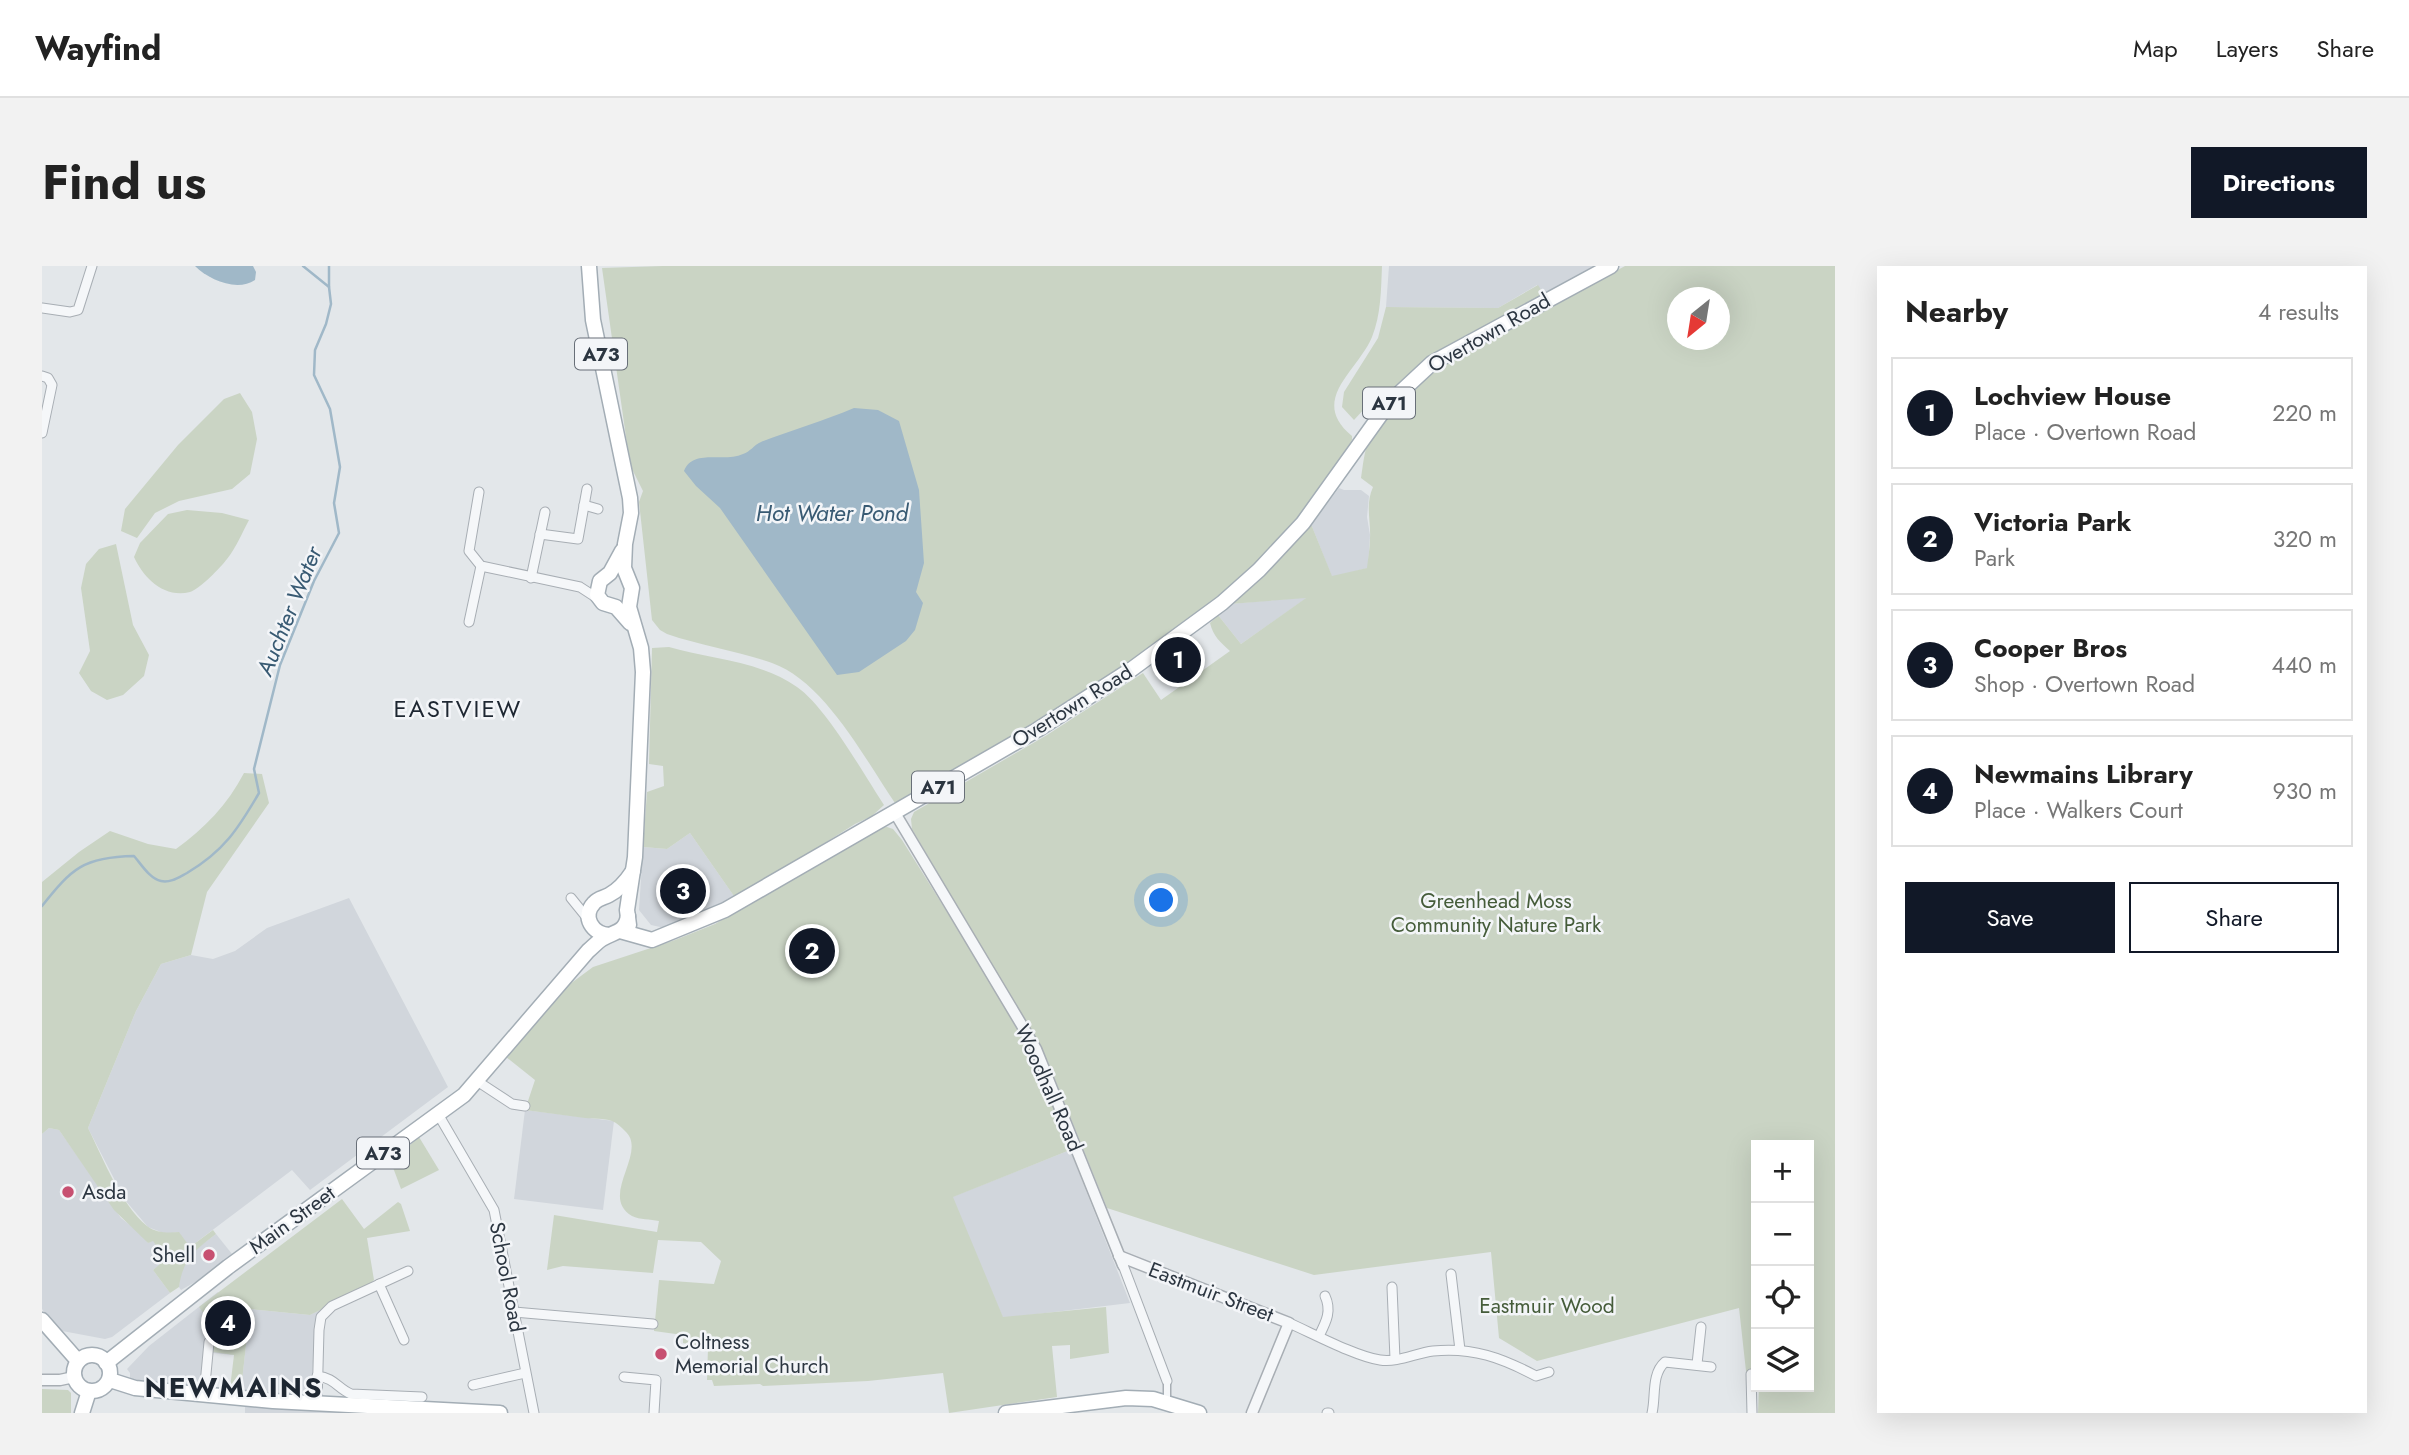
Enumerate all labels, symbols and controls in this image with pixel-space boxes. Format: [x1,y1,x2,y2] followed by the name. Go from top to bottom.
[35,25,161,72] text: Wayfind
[2133,31,2178,66] text: Map
[2216,31,2278,66] text: Layers
[2316,31,2374,66] text: Share
[42,147,206,217] text: Find us
[2191,147,2367,218] button: Directions
[1422,286,1556,380] street label: Overtown Road
[1667,287,1730,350] north arrow
[1905,290,2008,333] text: Nearby
[2258,295,2339,329] text: 4 results
[575,338,627,370] road number: A73
[1974,377,2171,415] text: Lochview House
[1363,388,1415,419] road number: A71
[1924,396,1936,430] text: 1
[2272,396,2337,430] text: 220 m
[1974,415,2196,449] text: Place · Overtown Road
[756,496,910,530] water label: Hot Water Pond
[1974,503,2132,541] text: Victoria Park
[1922,522,1938,556] text: 2
[2273,522,2337,556] text: 320 m
[247,540,331,682] water label: Auchter Water
[1974,541,2015,575] text: Park
[1974,629,2127,667] text: Cooper Bros
[1155,634,1201,686] pin: 1
[1923,648,1937,682] text: 3
[2272,648,2337,682] text: 440 m
[1006,657,1138,755] street label: Overtown Road
[1974,667,2195,701] text: Shop · Overtown Road
[394,691,522,726] district label: EASTVIEW
[1974,755,2193,793] text: Newmains Library
[912,772,964,802] road number: A71
[1922,774,1938,808] text: 4
[2273,774,2337,808] text: 930 m
[1974,793,2183,827] text: Place · Walkers Court
[660,865,706,917] pin: 3
[1905,882,2115,953] button: Save
[2129,882,2339,953] button: Share
[1144,883,1178,917] your location
[1391,886,1602,940] park label: Greenhead Moss Community Nature Park
[789,925,835,977] pin: 2
[1008,1020,1090,1156] street label: Woodhall Road
[357,1138,409,1168] road number: A73
[1751,1140,1814,1392] map controls
[1751,1140,1814,1203] button: +
[82,1177,126,1207] place label: Asda
[243,1178,341,1262] street label: Main Street
[60,1184,76,1200] marker: Asda
[1751,1203,1814,1266] button: −
[482,1219,532,1335] street label: School Road
[152,1240,195,1270] place label: Shell
[201,1247,217,1263] marker: Shell
[1144,1254,1278,1330] street label: Eastmuir Street
[1751,1266,1814,1329] button: locate
[1479,1291,1615,1321] park label: Eastmuir Wood
[205,1297,251,1349] pin: 4
[675,1327,829,1381] place label: Coltness Memorial Church
[1751,1329,1814,1392] button: layers
[653,1346,669,1362] marker: Coltness Memorial Church
[144,1367,324,1408] district label: NEWMAINS

